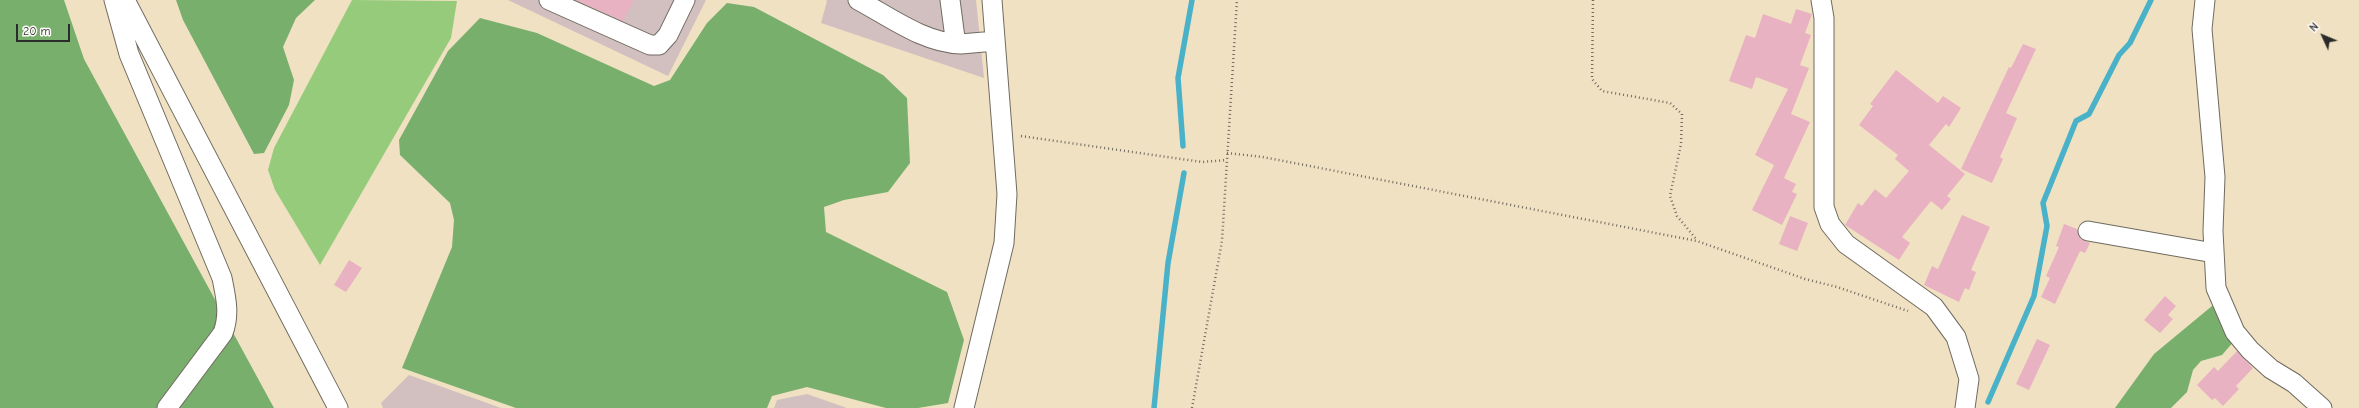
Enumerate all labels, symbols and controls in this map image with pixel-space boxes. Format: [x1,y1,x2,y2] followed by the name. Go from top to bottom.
[18,16,72,42] scale bar
[2303,16,2343,56] north arrow
[2307,20,2321,34] text: N
[23,24,51,38] text: 20 m

